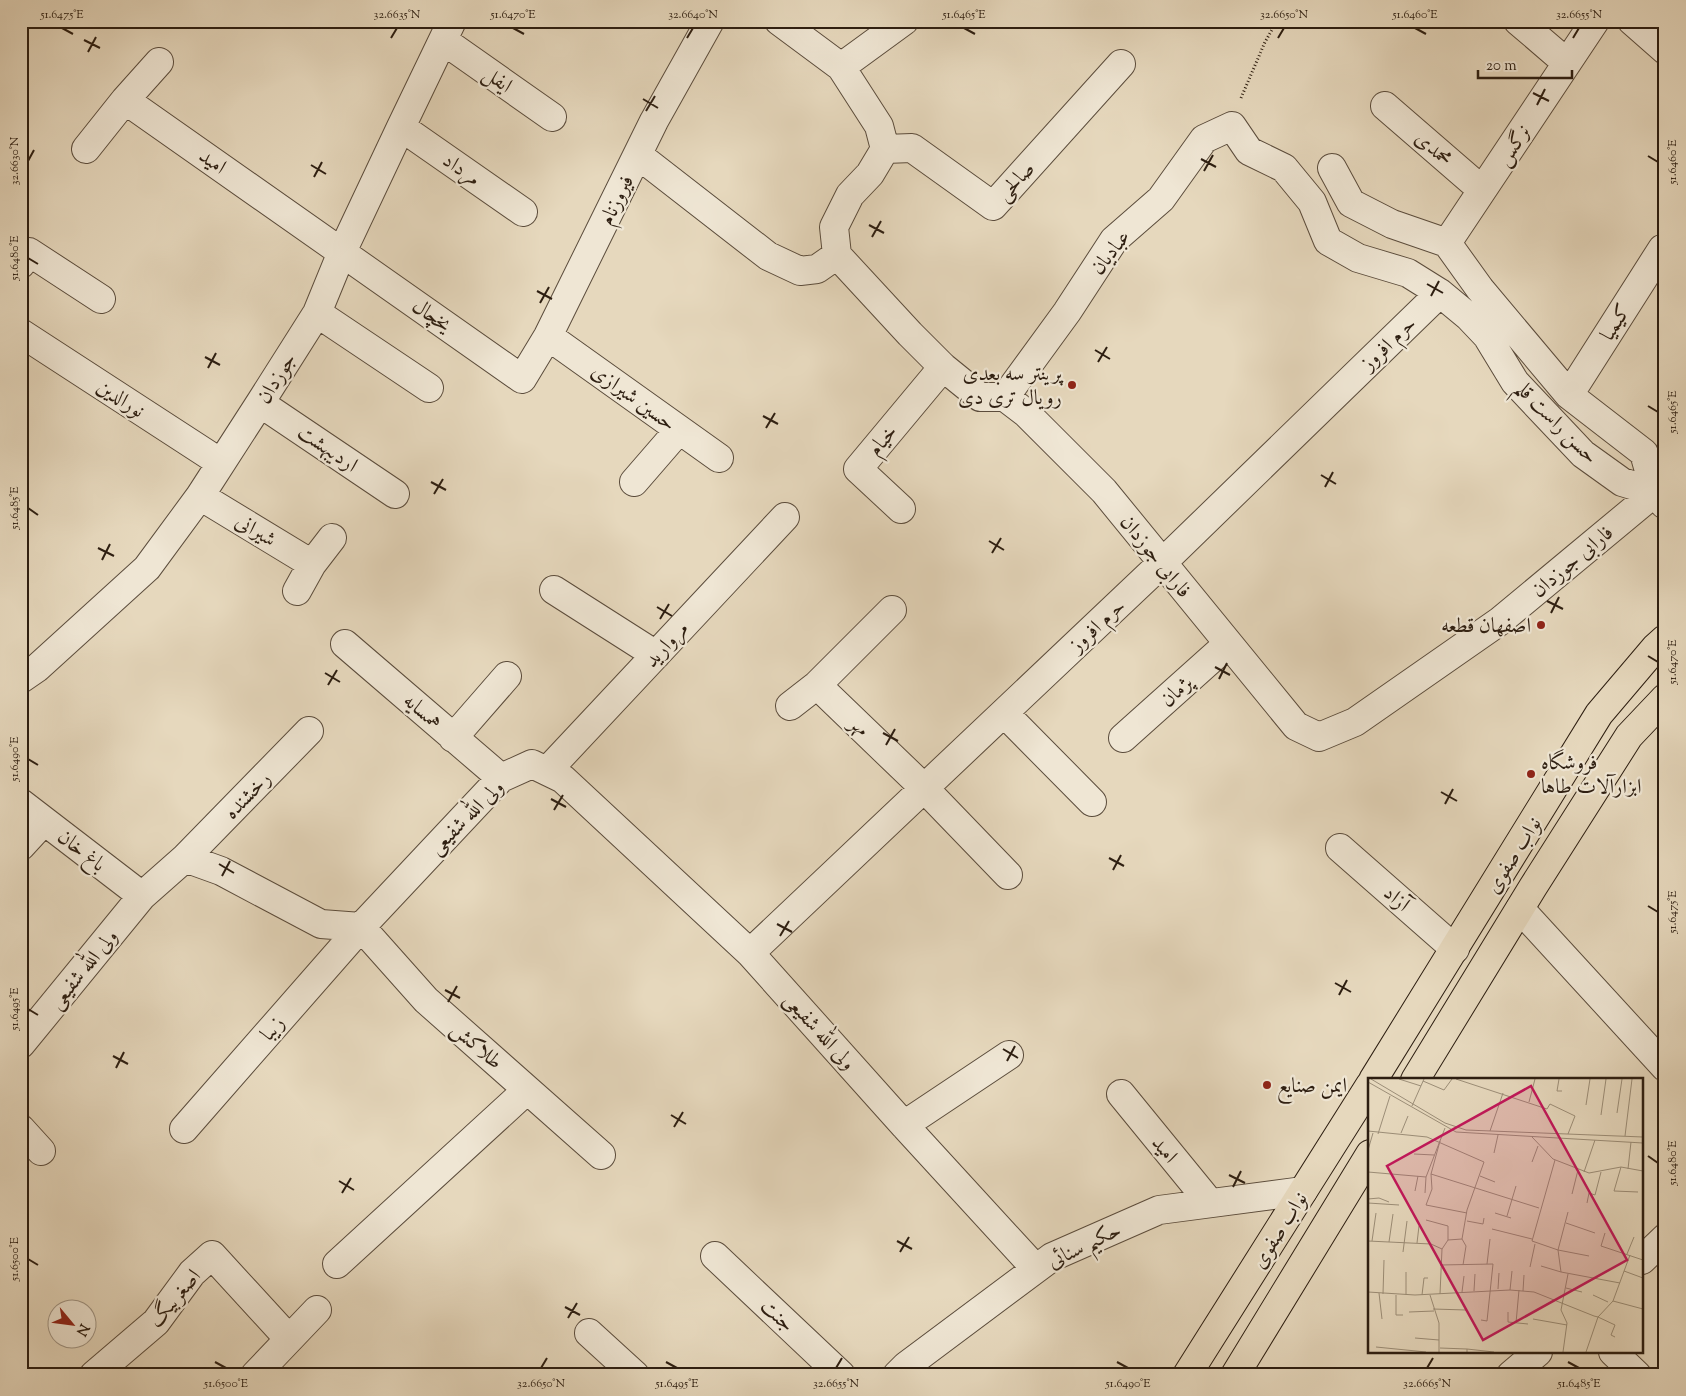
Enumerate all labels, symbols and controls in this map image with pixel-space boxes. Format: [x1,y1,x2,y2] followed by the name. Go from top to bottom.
[39,6,84,24] text: 51.6475°E
[374,6,421,24] text: 32.6635°N
[489,6,536,24] text: 51.6470°E
[668,6,718,24] text: 32.6640°N
[941,6,986,24] text: 51.6465°E
[1260,6,1308,24] text: 32.6650°N
[1391,6,1438,24] text: 51.6460°E
[1556,6,1603,24] text: 32.6655°N
[1478,48,1572,80] scale bar
[1486,56,1517,77] text: 20 m
[476,60,518,102] street label: ایفل
[1490,119,1540,173] street label: نرگس
[1407,125,1458,175] street label: محمدی
[6,136,24,185] text: 32.6630°N
[1664,139,1682,186] text: 51.6460°E
[192,142,232,183] street label: امید
[436,147,486,195] street label: مرداد
[990,156,1043,209] street label: صالحی
[593,171,644,232] street label: فیروزنام
[1084,224,1139,282] street label: عبادیان
[6,235,24,282] text: 51.6480°E
[405,292,457,341] street label: یخچال
[1594,299,1640,347] street label: کیمیا
[1353,310,1425,381] street label: حرم افروز
[250,348,305,411] street label: جوزدان
[584,358,682,440] street label: حسین شیرازی
[958,360,1064,414] place label: پرینتر سه بعدی رویال تری دی
[90,373,150,426] street label: نورالدین
[1504,375,1604,475] street label: حسن راست قلم
[1066,379,1078,391] marker: پرینتر سه بعدی رویال تری دی
[1664,390,1682,435] text: 51.6465°E
[291,418,363,481] street label: اردیبهشت
[861,419,906,464] street label: خیام
[6,486,24,531] text: 51.6485°E
[229,508,281,556] street label: شیرانی
[1112,509,1197,605] street label: فارابی جوزدان
[1526,519,1621,606] street label: فارابی جوزدان
[1062,593,1134,662] street label: حرم افروز
[1441,612,1531,642] place label: اصفهان قطعه
[638,615,697,675] street label: مروارید
[1535,619,1547,631] marker: اصفهان قطعه
[1664,639,1682,686] text: 51.6470°E
[1154,668,1202,715] street label: پژمان
[396,687,448,738] street label: همسایه
[840,709,876,745] street label: مهر
[6,736,24,782] text: 51.6490°E
[1541,749,1641,803] place label: فروشگاه ابزارآلات طاها
[218,766,279,827] street label: رخشنده
[1525,768,1537,780] marker: فروشگاه ابزارآلات طاها
[420,771,512,863] street label: ولی الله شفیعی
[1479,812,1550,900] street label: نواب صفوی
[50,823,111,881] street label: باغ خان
[1376,879,1418,921] street label: آزاد
[1664,890,1682,935] text: 51.6475°E
[40,921,126,1017] street label: ولی الله شفیعی
[775,984,865,1078] street label: ولی الله شفیعی
[6,987,24,1032] text: 51.6495°E
[254,1010,293,1048] street label: زیبا
[443,1015,508,1078] street label: طلاکش
[1277,1072,1347,1104] place label: ایمن صنایع
[1368,1078,1644,1354] inset map
[1261,1079,1273,1091] marker: ایمن صنایع
[1143,1130,1184,1171] street label: امید
[1664,1140,1682,1187] text: 51.6480°E
[1245,1187,1316,1275] street label: نواب صفوی
[1043,1216,1129,1281] street label: حکیم سنائی
[6,1236,24,1282] text: 51.6500°E
[142,1263,209,1335] street label: اصغربیگ
[753,1293,801,1340] street label: جنت
[48,1298,98,1348] north arrow
[70,1320,93,1339] text: N
[203,1375,249,1393] text: 51.6500°E
[517,1375,565,1393] text: 32.6650°N
[654,1375,699,1393] text: 51.6495°E
[813,1375,860,1393] text: 32.6655°N
[1105,1375,1151,1393] text: 51.6490°E
[1403,1375,1451,1393] text: 32.6665°N
[1556,1375,1601,1393] text: 51.6485°E

